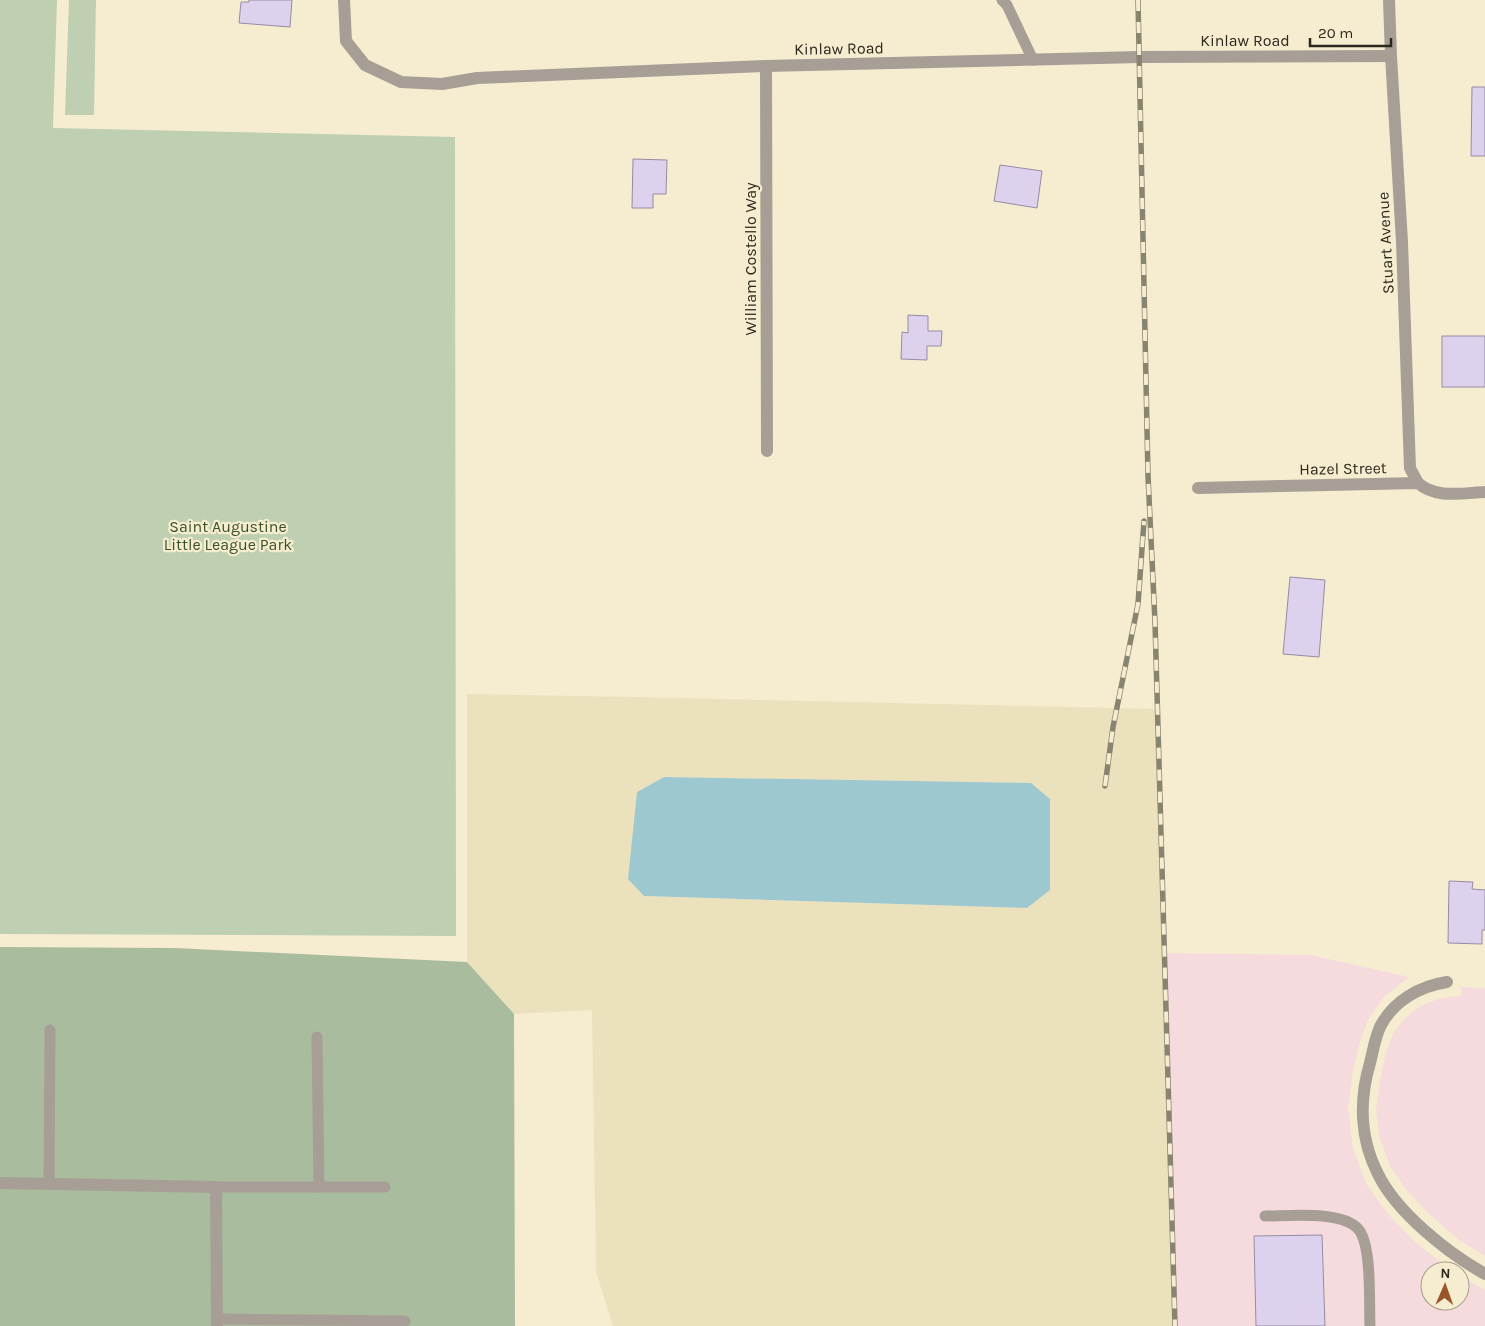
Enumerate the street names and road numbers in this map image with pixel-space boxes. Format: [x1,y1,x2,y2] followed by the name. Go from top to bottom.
[1200,31,1290,50] street label: Kinlaw Road
[794,38,884,59] street label: Kinlaw Road
[741,182,760,336] street label: William Costello Way
[1373,191,1398,295] street label: Stuart Avenue
[1299,458,1387,479] street label: Hazel Street

